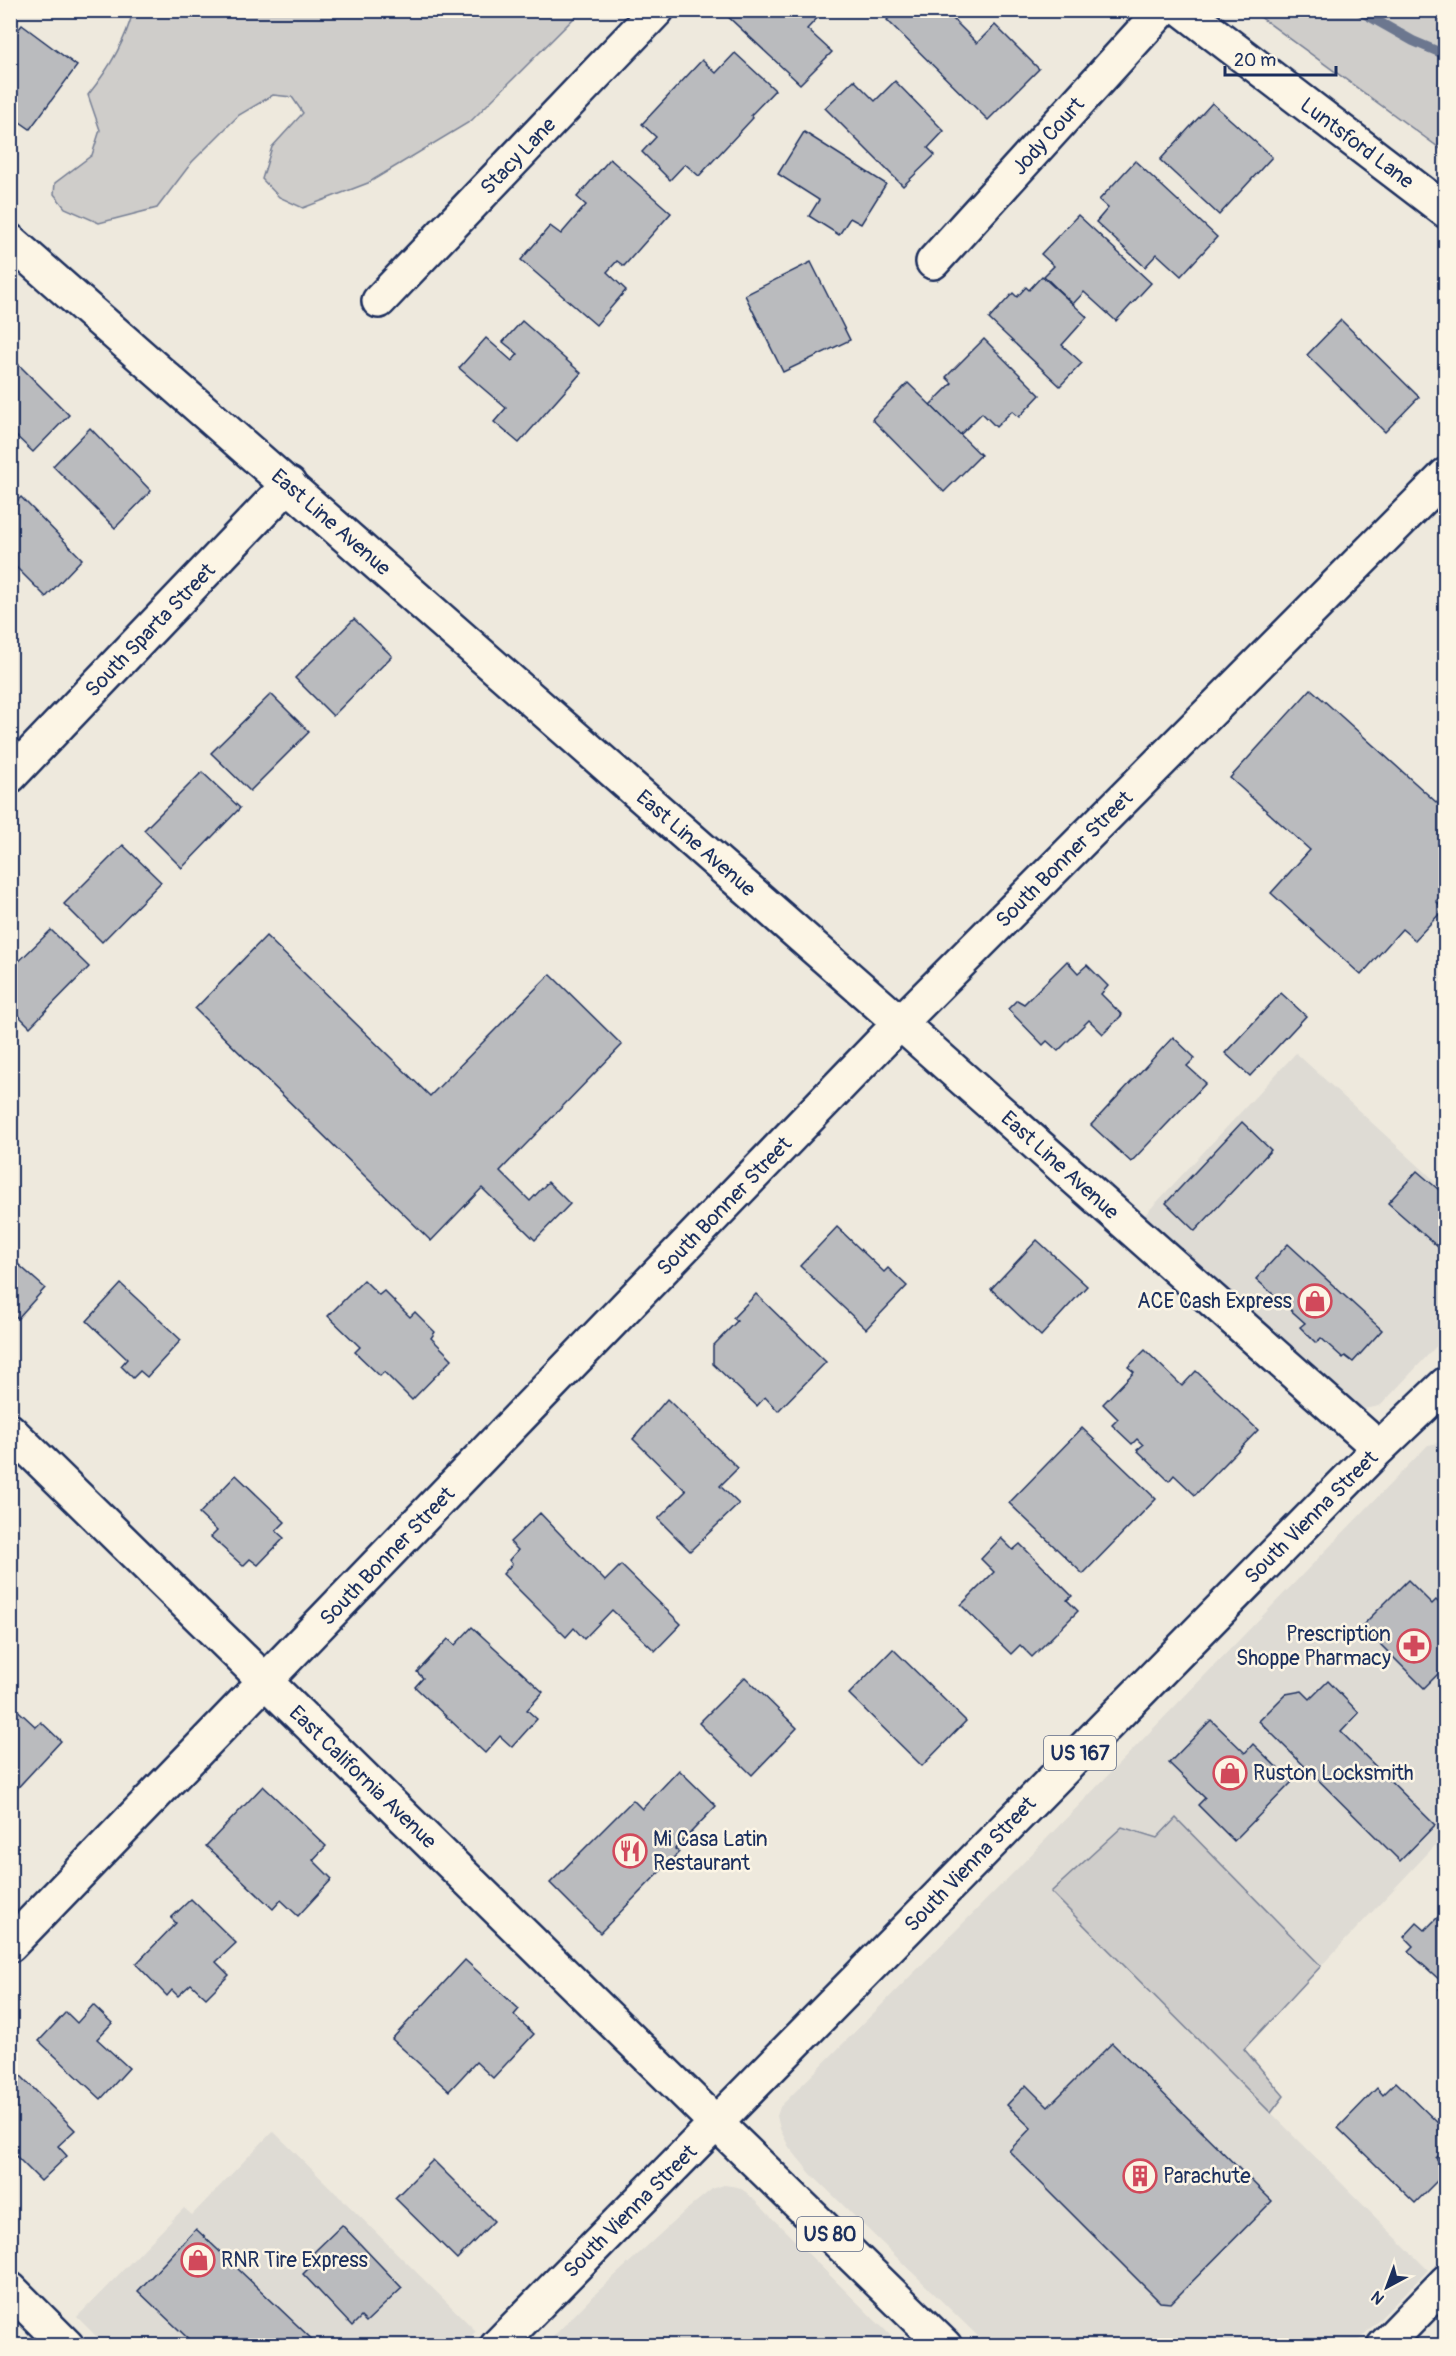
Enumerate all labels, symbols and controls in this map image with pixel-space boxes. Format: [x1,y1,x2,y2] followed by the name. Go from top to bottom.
[1225,39,1336,77] scale bar
[1234,49,1276,72] text: 20 m
[1006,91,1091,181] street label: Jody Court
[1294,92,1419,195] street label: Luntsford Lane
[475,111,563,201] street label: Stacy Lane
[265,463,397,582] street label: East Line Avenue
[79,557,222,703] street label: South Sparta Street
[630,784,762,903] street label: East Line Avenue
[990,785,1139,934] street label: South Bonner Street
[995,1105,1125,1226] street label: East Line Avenue
[651,1131,798,1282] street label: South Bonner Street
[1297,1283,1333,1319] shop icon: ACE Cash Express
[1137,1288,1293,1315] place label: ACE Cash Express
[1239,1444,1384,1590] street label: South Vienna Street
[314,1481,461,1632] street label: South Bonner Street
[1236,1621,1391,1672] place label: Prescription Shoppe Pharmacy
[1396,1628,1432,1664] pharmacy icon: Prescription Shoppe Pharmacy
[283,1700,443,1855] street label: East California Avenue
[1044,1736,1116,1770] road number: US 167
[1212,1755,1248,1791] shop icon: Ruston Locksmith
[1253,1760,1414,1787] place label: Ruston Locksmith
[899,1790,1042,1938] street label: South Vienna Street
[653,1826,768,1877] place label: Mi Casa Latin Restaurant
[612,1833,648,1869] restaurant icon: Mi Casa Latin Restaurant
[558,2138,703,2284] street label: South Vienna Street
[1122,2158,1158,2194] building icon: Parachute
[1163,2163,1251,2190] place label: Parachute
[797,2217,863,2251] road number: US 80
[180,2242,216,2278] shop icon: RNR Tire Express
[221,2247,369,2274] place label: RNR Tire Express
[1357,2257,1417,2317] north arrow
[1367,2286,1388,2309] text: N

